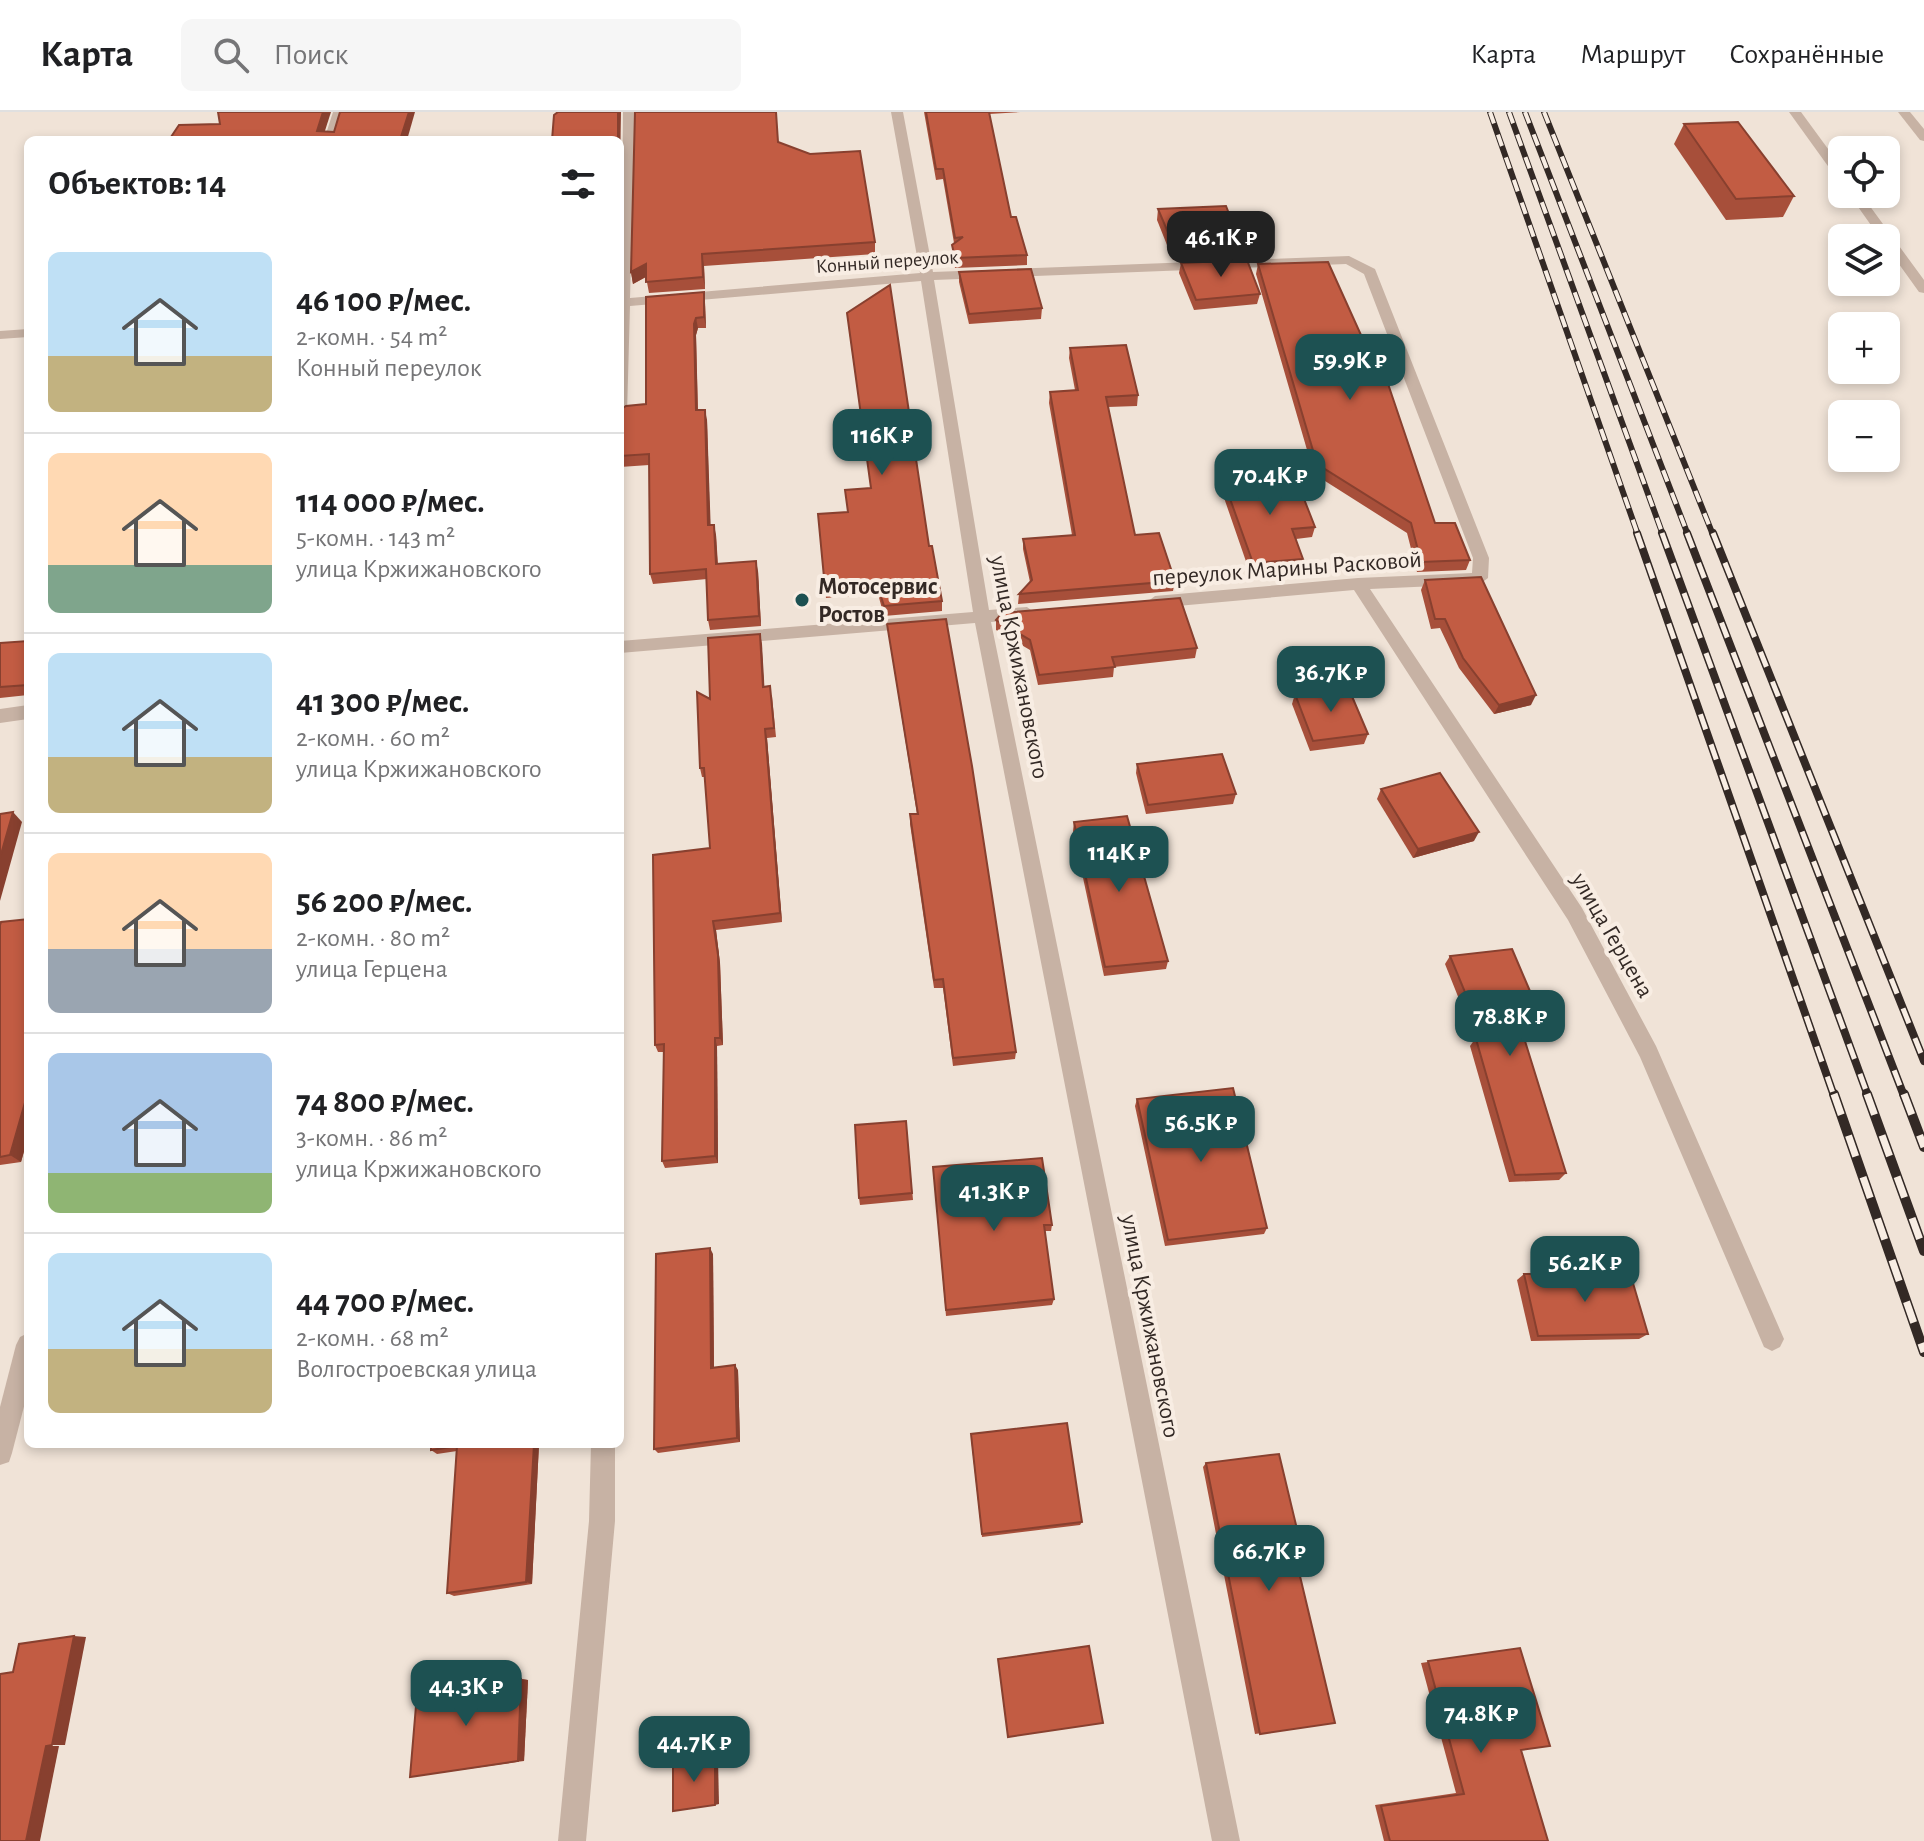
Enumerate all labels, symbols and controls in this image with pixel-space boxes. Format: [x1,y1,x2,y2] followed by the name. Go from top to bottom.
[181,19,741,91] search box
[209,33,253,77] icon: search
[40,36,133,74] text: Карта
[273,40,348,70] text: Поиск
[1470,41,1536,69] text: Карта
[1580,41,1685,69] text: Маршрут
[1729,41,1884,69] text: Сохранённые
[1828,136,1900,472] map controls
[1828,136,1900,208] button: locate
[556,162,600,206] icon: filters
[48,167,226,201] text: Объектов: 14
[1147,211,1295,279] pin: 46.1K ₽
[1185,224,1257,250] text: 46.1K ₽
[1828,224,1900,296] button: layers
[815,247,959,277] street label: Конный переулок
[112,284,208,380] icon: home
[296,284,471,318] text: 46 100 ₽/мес.
[1828,312,1900,384] button: +
[296,324,447,350] text: 2-комн. · 54 m²
[1276,334,1424,402] pin: 59.9K ₽
[1313,347,1387,373] text: 59.9K ₽
[296,355,482,381] text: Конный переулок
[1828,400,1900,472] button: −
[817,409,947,477] pin: 116K ₽
[851,422,913,448] text: 116K ₽
[1196,449,1344,517] pin: 70.4K ₽
[1232,462,1308,488] text: 70.4K ₽
[112,485,208,581] icon: home
[296,485,485,519] text: 114 000 ₽/мес.
[296,525,455,551] text: 5-комн. · 143 m²
[1151,548,1423,590] street label: переулок Марины Расковой
[985,553,1052,781] street label: улица Кржижановского
[296,556,542,582] text: улица Кржижановского
[818,575,938,627] place label: Мотосервис Ростов
[793,591,811,609] marker: Мотосервис Ростов
[1257,646,1405,714] pin: 36.7K ₽
[1295,659,1367,685] text: 36.7K ₽
[112,685,208,781] icon: home
[296,685,469,719] text: 41 300 ₽/мес.
[296,725,450,751] text: 2-комн. · 60 m²
[296,756,542,782] text: улица Кржижановского
[1054,826,1184,894] pin: 114K ₽
[1087,839,1151,865] text: 114K ₽
[1566,868,1658,1002] street label: улица Герцена
[112,885,208,981] icon: home
[296,885,473,919] text: 56 200 ₽/мес.
[296,925,450,951] text: 2-комн. · 80 m²
[296,956,448,982] text: улица Герцена
[1436,990,1584,1058] pin: 78.8K ₽
[1473,1003,1547,1029] text: 78.8K ₽
[112,1085,208,1181] icon: home
[296,1085,474,1119] text: 74 800 ₽/мес.
[1127,1096,1275,1164] pin: 56.5K ₽
[1165,1109,1237,1135] text: 56.5K ₽
[296,1125,447,1151] text: 3-комн. · 86 m²
[296,1156,542,1182] text: улица Кржижановского
[920,1165,1068,1233] pin: 41.3K ₽
[959,1178,1029,1204] text: 41.3K ₽
[1116,1212,1183,1440] street label: улица Кржижановского
[1511,1236,1659,1304] pin: 56.2K ₽
[1548,1249,1622,1275] text: 56.2K ₽
[112,1285,208,1381] icon: home
[296,1285,474,1319] text: 44 700 ₽/мес.
[296,1325,449,1351] text: 2-комн. · 68 m²
[296,1356,537,1382] text: Волгостроевская улица
[1195,1525,1343,1593] pin: 66.7K ₽
[1232,1538,1306,1564] text: 66.7K ₽
[392,1660,540,1728] pin: 44.3K ₽
[429,1673,503,1699] text: 44.3K ₽
[1407,1687,1555,1755] pin: 74.8K ₽
[1444,1700,1518,1726] text: 74.8K ₽
[620,1716,768,1784] pin: 44.7K ₽
[657,1729,731,1755] text: 44.7K ₽

